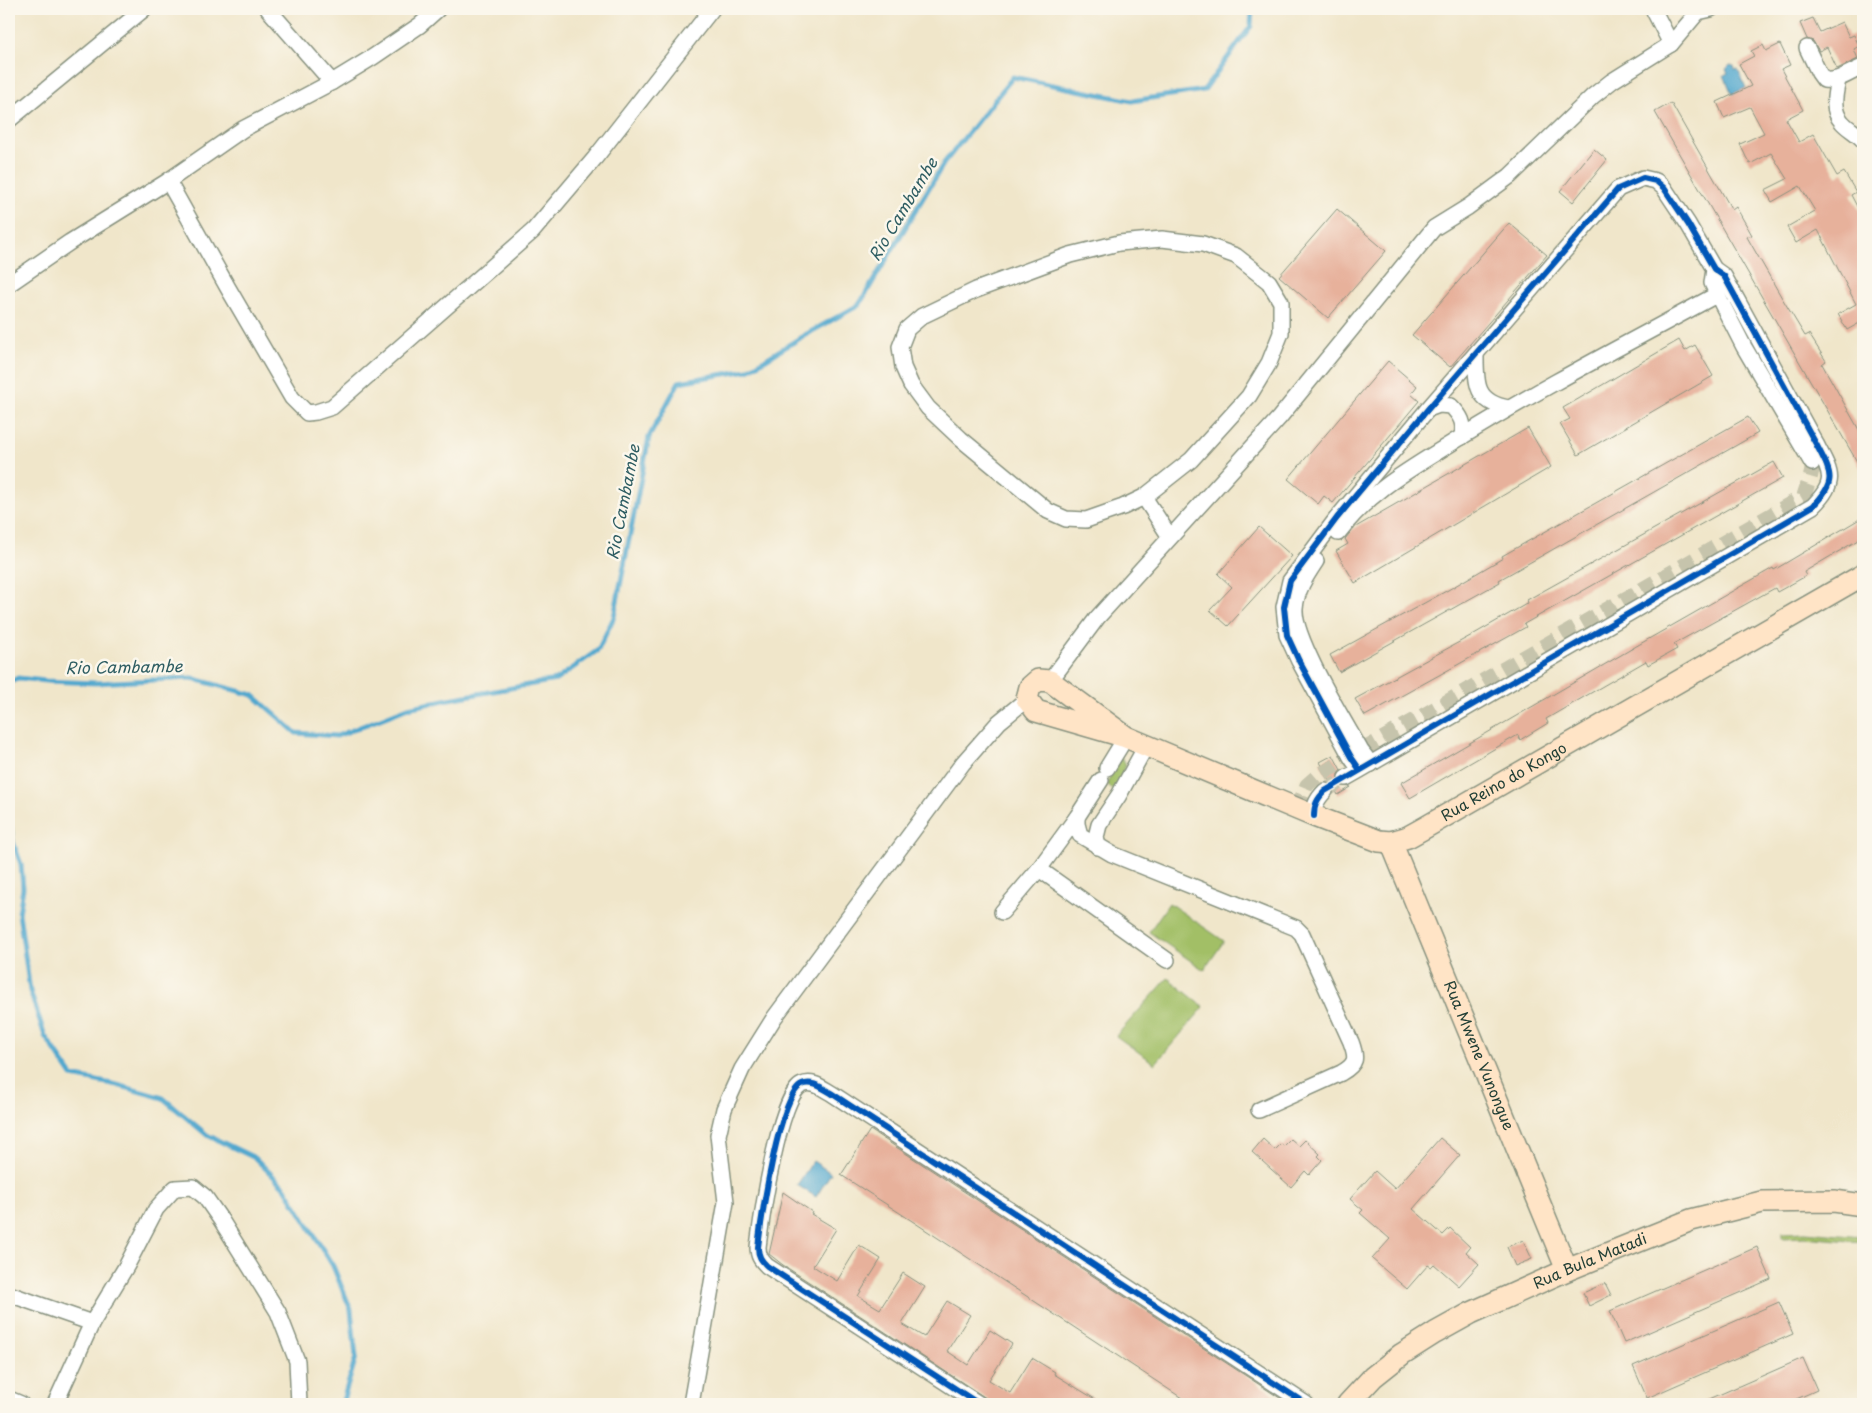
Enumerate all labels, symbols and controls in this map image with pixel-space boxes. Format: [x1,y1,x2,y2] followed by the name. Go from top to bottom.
[862,151,943,265] water label: Rio Cambambe
[599,441,645,562] water label: Rio Cambambe
[65,653,184,679] water label: Rio Cambambe
[1436,735,1570,826] street label: Rua Reino do Kongo
[1439,977,1521,1133] street label: Rua Mwene Vunongue
[1529,1226,1650,1294] street label: Rua Bula Matadi

